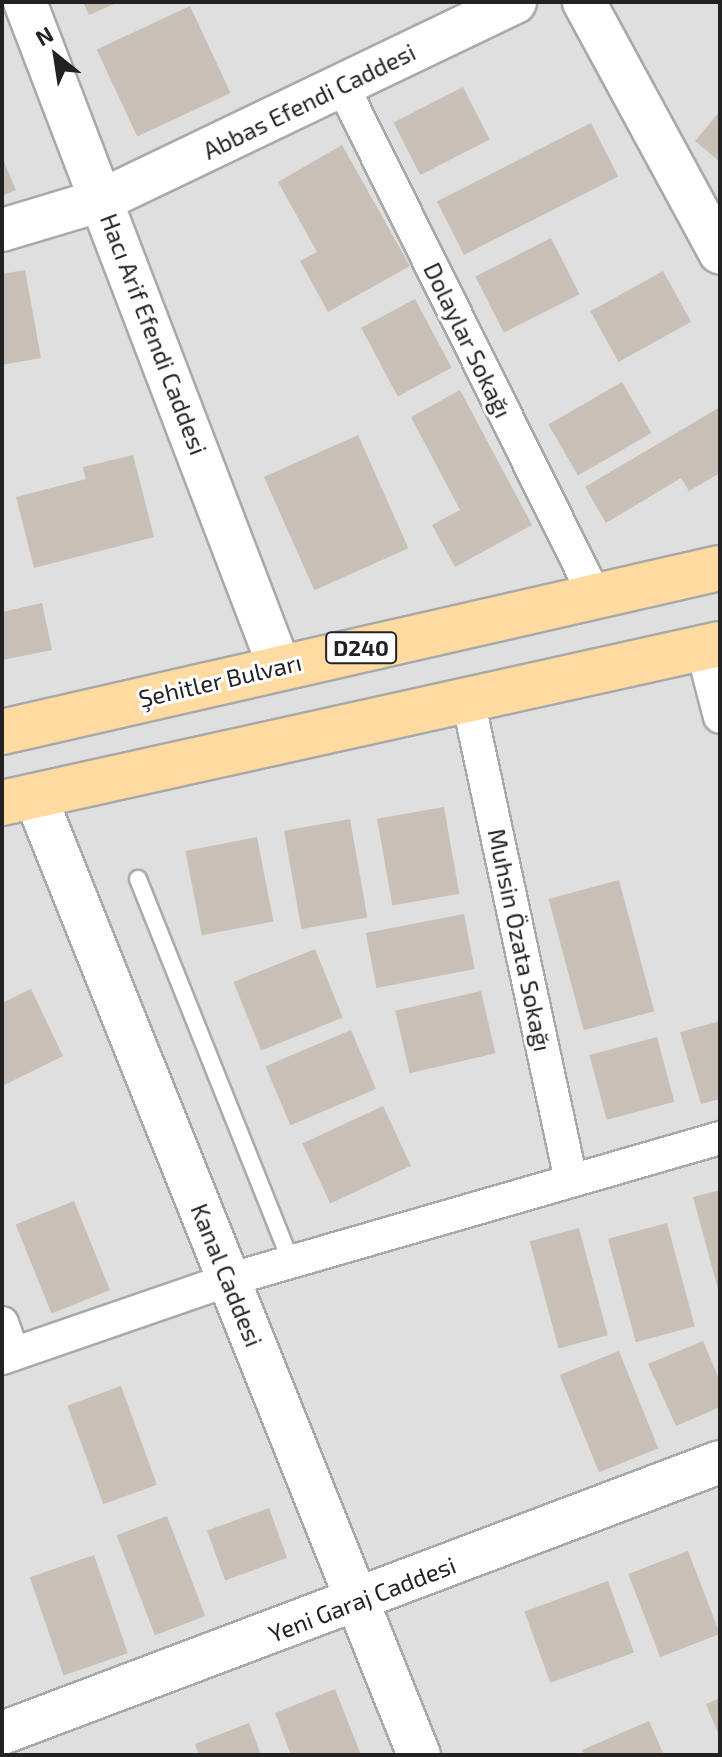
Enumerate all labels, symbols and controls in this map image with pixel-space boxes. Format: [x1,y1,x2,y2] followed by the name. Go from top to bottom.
[16,16,96,96] north arrow
[31,20,57,50] text: N
[198,37,420,165] street label: Abbas Efendi Caddesi
[95,209,213,459] street label: Hacı Arif Efendi Caddesi
[418,257,518,423] street label: Dolaylar Sokağı
[325,630,397,666] road number: D240
[135,647,305,713] street label: Şehitler Bulvarı
[482,826,558,1054] street label: Muhsin Özata Sokağı
[185,1199,269,1351] street label: Kanal Caddesi
[264,1550,460,1648] street label: Yeni Garaj Caddesi

